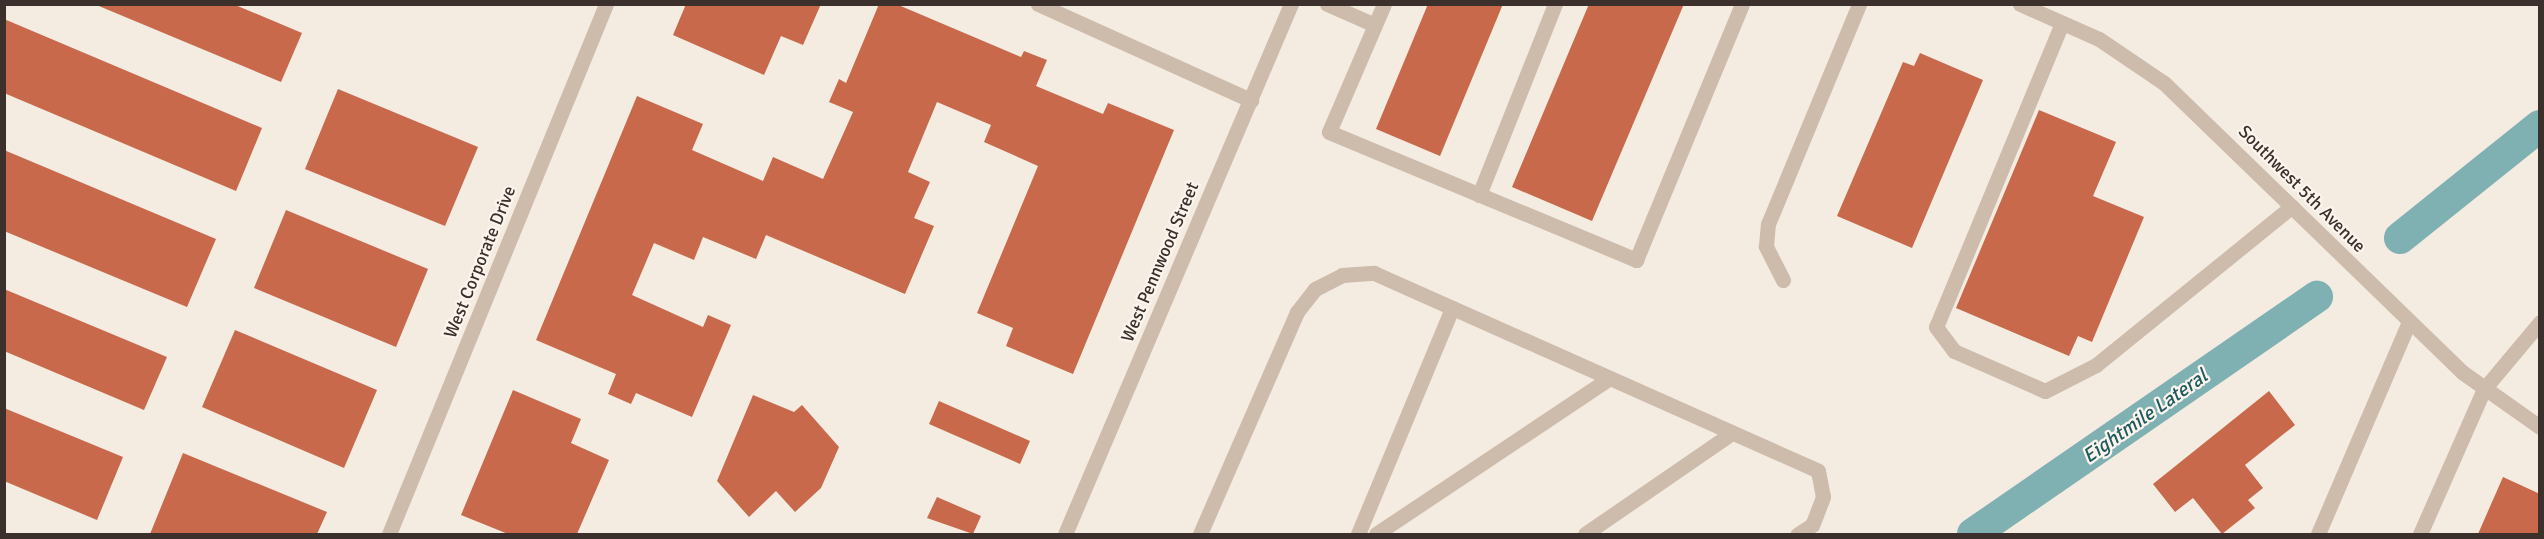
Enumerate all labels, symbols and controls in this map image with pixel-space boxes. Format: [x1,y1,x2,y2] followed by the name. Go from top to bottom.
[2234,121,2370,257] street label: Southwest 5th Avenue
[1117,179,1203,345] street label: West Pennwood Street
[440,183,520,341] street label: West Corporate Drive
[2078,364,2212,468] water label: Eightmile Lateral

